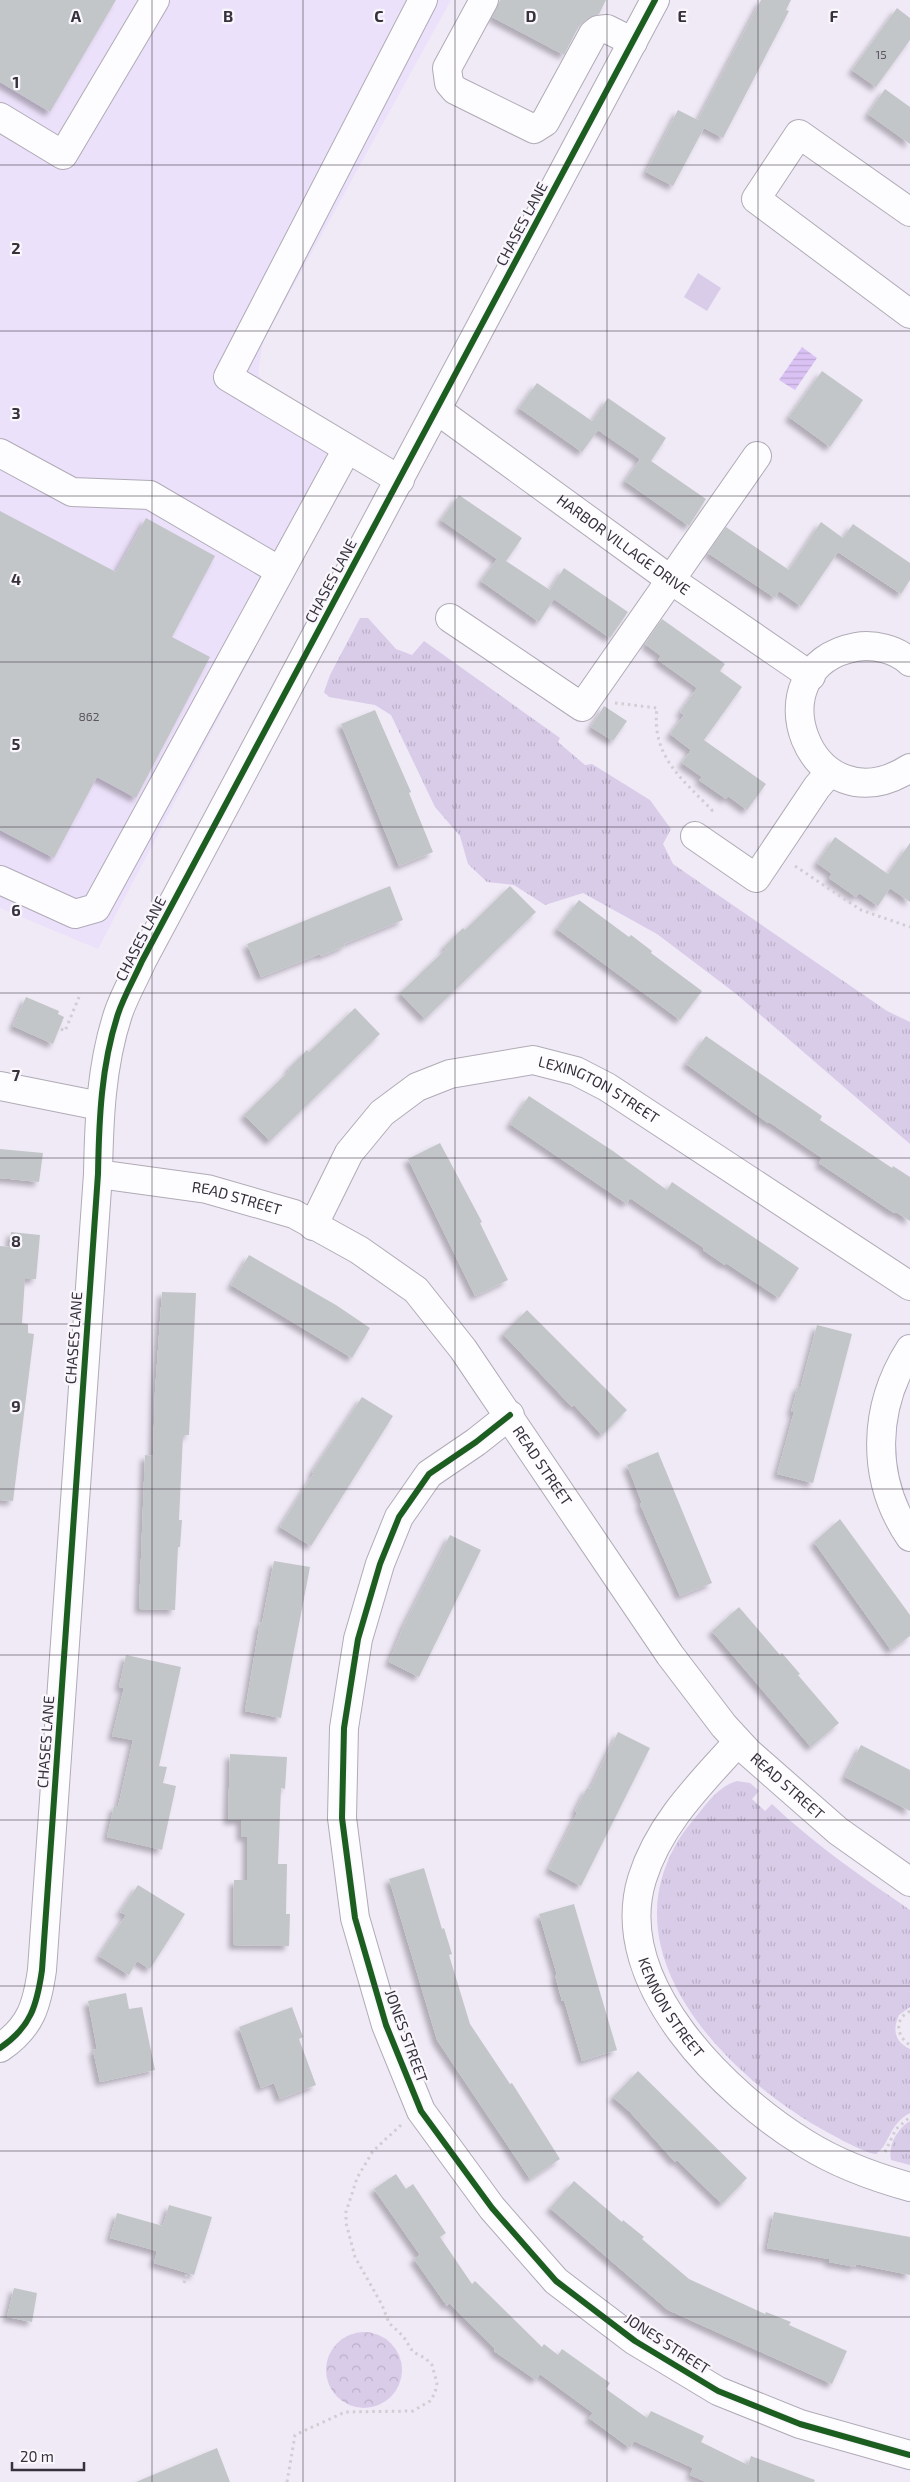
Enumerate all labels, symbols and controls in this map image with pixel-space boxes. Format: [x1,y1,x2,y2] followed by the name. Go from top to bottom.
[71,6,82,25] text: A
[223,6,233,25] text: B
[374,6,384,25] text: C
[526,6,537,25] text: D
[677,6,687,25] text: E
[830,6,839,25] text: F
[875,47,887,61] house number: 15
[13,72,19,91] text: 1
[491,178,551,269] street label: CHASES LANE
[11,238,21,257] text: 2
[11,403,21,422] text: 3
[554,490,694,598] street label: HARBOR VILLAGE DRIVE
[300,535,360,626] street label: CHASES LANE
[11,569,21,588] text: 4
[79,709,100,723] house number: 862
[12,734,21,753] text: 5
[111,893,169,984] street label: CHASES LANE
[11,900,21,919] text: 6
[537,1052,663,1127] street label: LEXINGTON STREET
[12,1065,21,1084] text: 7
[191,1177,284,1218] street label: READ STREET
[11,1231,21,1250] text: 8
[61,1291,85,1385] street label: CHASES LANE
[11,1396,21,1415] text: 9
[510,1422,576,1509] street label: READ STREET
[33,1695,57,1789] street label: CHASES LANE
[747,1748,829,1823] street label: READ STREET
[635,1955,708,2061] street label: KENNON STREET
[382,1987,432,2085] street label: JONES STREET
[622,2309,714,2377] street label: JONES STREET
[12,2440,85,2472] scale bar
[20,2447,54,2465] text: 20 m

